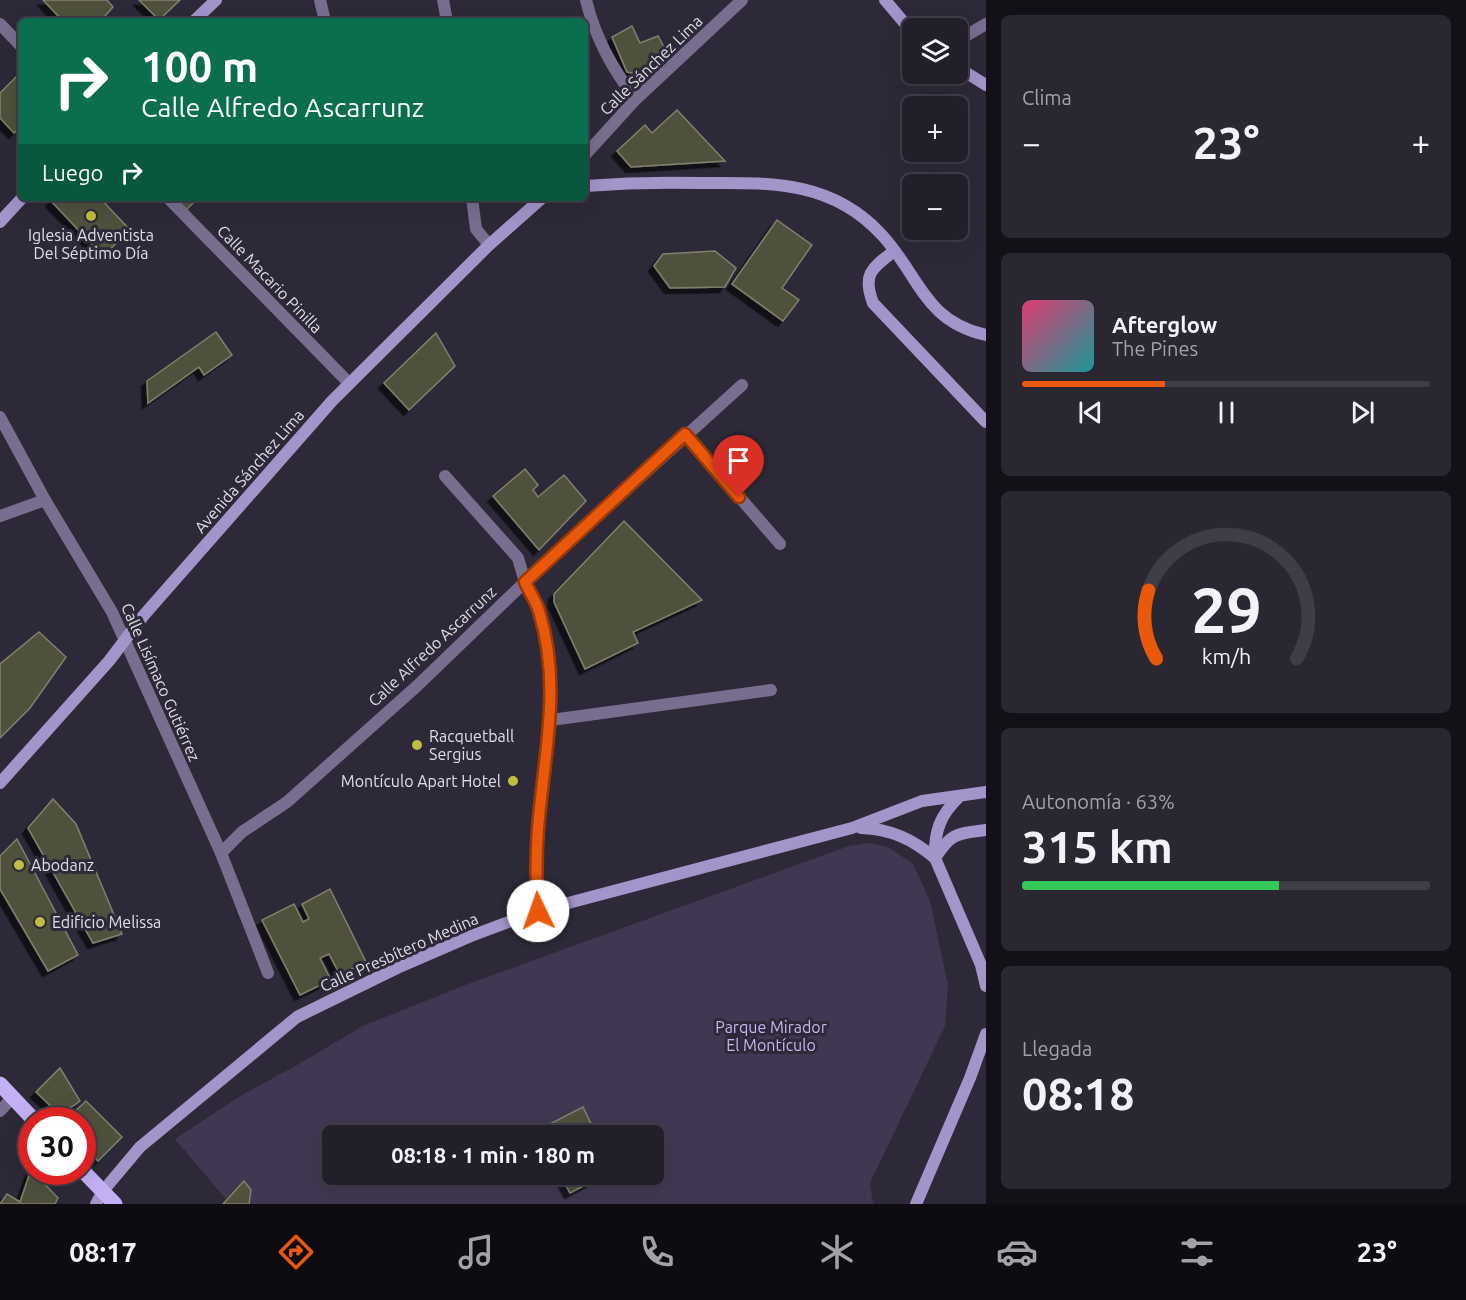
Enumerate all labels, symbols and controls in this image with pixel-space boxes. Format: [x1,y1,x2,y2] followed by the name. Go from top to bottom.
[596,12,706,118] street label: Calle Sánchez Lima
[902,18,968,240] map controls
[902,18,968,84] button: layers
[42,42,120,120] icon: right
[141,43,258,90] text: 100 m
[1022,86,1072,109] text: Clima
[141,92,424,122] text: Calle Alfredo Ascarrunz
[902,96,968,162] button: +
[1193,117,1259,168] text: 23°
[1022,124,1041,161] text: −
[1411,124,1430,161] text: +
[115,156,148,189] icon: right
[42,160,103,185] text: Luego
[902,174,968,240] button: −
[84,209,98,223] marker: Iglesia Adventista Del Séptimo Día
[214,221,326,337] street label: Calle Macario Pinilla
[28,226,154,262] place label: Iglesia Adventista Del Séptimo Día
[1112,312,1217,337] text: Afterglow
[1112,337,1198,360] text: The Pines
[1074,396,1107,429] icon: previous
[1210,396,1243,429] icon: pause
[1346,396,1379,429] icon: next
[191,406,307,536] street label: Avenida Sánchez Lima
[713,435,764,497] pin
[722,444,755,477] icon: arrive
[1191,575,1261,645] text: 29
[364,582,500,710] street label: Calle Alfredo Ascarrunz
[118,600,204,764] street label: Calle Lisímaco Gutiérrez
[1201,644,1251,668] text: km/h
[429,727,514,763] place label: Racquetball Sergius
[410,738,424,752] marker: Racquetball Sergius
[341,772,501,790] place label: Montículo Apart Hotel
[506,774,520,788] marker: Montículo Apart Hotel
[1022,790,1175,813] text: Autonomía · 63%
[1022,821,1173,872] text: 315 km
[31,856,94,874] place label: Abodanz
[12,858,26,872] marker: Abodanz
[506,879,570,943] position arrow
[317,909,481,995] street label: Calle Presbítero Medina
[52,913,161,931] place label: Edificio Melissa
[33,915,47,929] marker: Edificio Melissa
[715,1018,827,1054] park label: Parque Mirador El Montículo
[1022,1037,1092,1060] text: Llegada
[1022,1068,1135,1119] text: 08:18
[18,1107,96,1185] speed limit sign: 30
[391,1142,595,1167] text: 08:18 · 1 min · 180 m
[275,1231,317,1273] icon: directions
[455,1231,497,1273] icon: music
[636,1231,678,1273] icon: phone
[816,1231,858,1273] icon: climate
[996,1231,1038,1273] icon: car
[1176,1231,1218,1273] icon: filters
[69,1237,137,1267] text: 08:17
[1357,1237,1397,1267] text: 23°

